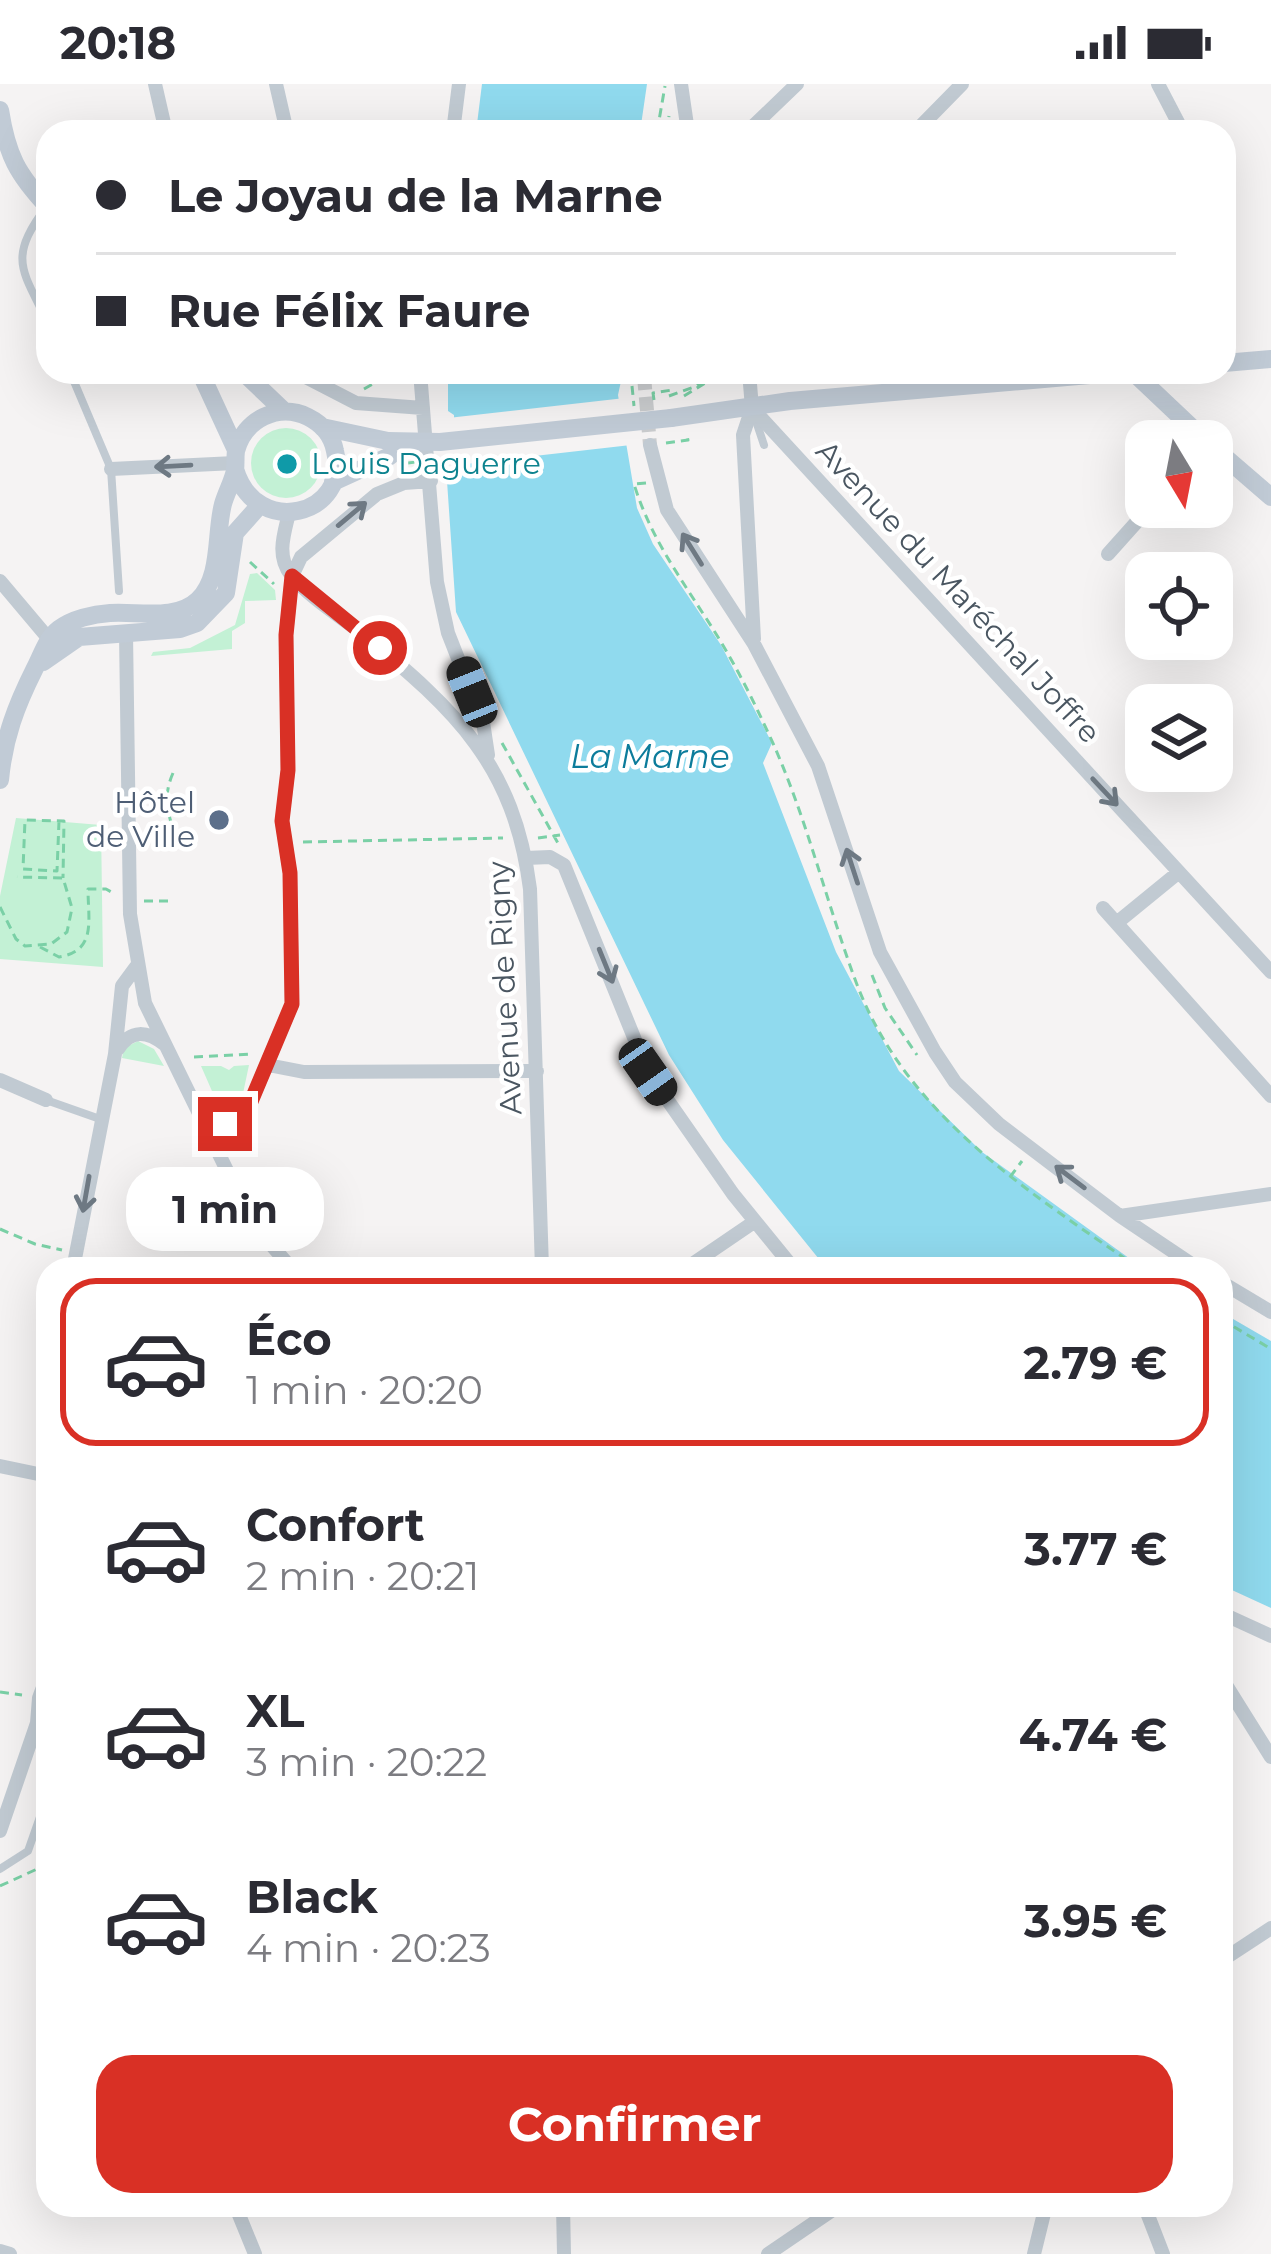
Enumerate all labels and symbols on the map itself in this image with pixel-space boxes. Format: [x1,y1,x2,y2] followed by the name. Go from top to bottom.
[1125,420,1233,528] north arrow
[808,433,1108,751] street label: Avenue du Maréchal Joffre
[311,445,541,482] place label: Louis Daguerre
[274,451,300,477] marker: Louis Daguerre
[154,455,193,478] one-way arrow
[336,500,367,528] one-way arrow
[680,532,704,566] one-way arrow
[353,621,407,675] route start
[442,652,502,732] car
[570,736,730,776] water label: La Marne
[1091,776,1118,806] one-way arrow
[86,784,195,855] place label: Hôtel de Ville
[206,807,232,833] marker: Hôtel de Ville
[840,848,862,886] one-way arrow
[479,860,530,1116] street label: Avenue de Rigny
[597,947,618,984] one-way arrow
[613,1032,683,1112] car
[198,1097,252,1151] route end
[1054,1164,1086,1191] one-way arrow
[126,1166,324,1250] callout: 1 min
[74,1174,97,1213] one-way arrow

